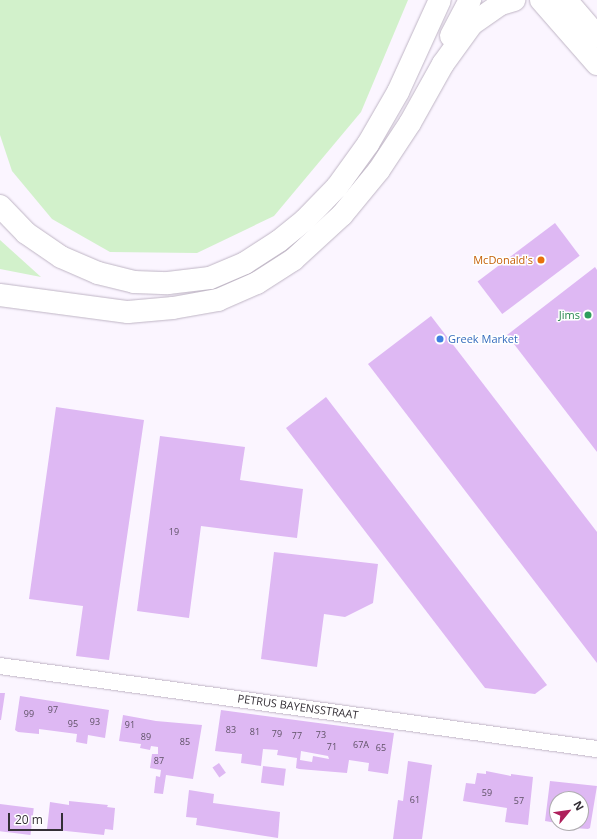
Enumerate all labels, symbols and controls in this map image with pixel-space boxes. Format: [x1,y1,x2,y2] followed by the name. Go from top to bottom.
[473,253,533,267] place label: McDonald's
[536,255,546,265] marker: McDonald's
[559,308,580,322] place label: Jims
[583,310,593,320] marker: Jims
[448,332,518,346] place label: Greek Market
[435,334,445,344] marker: Greek Market
[169,527,179,537] house number: 19
[237,692,359,722] street label: PETRUS BAYENSSTRAAT
[48,705,58,715] house number: 97
[24,709,34,719] house number: 99
[90,717,100,727] house number: 93
[68,719,78,729] house number: 95
[125,720,135,730] house number: 91
[226,725,236,735] house number: 83
[250,727,260,737] house number: 81
[272,729,282,739] house number: 79
[316,730,326,740] house number: 73
[292,731,302,741] house number: 77
[141,732,151,742] house number: 89
[180,737,190,747] house number: 85
[353,740,369,750] house number: 67A
[327,742,337,752] house number: 71
[376,743,386,753] house number: 65
[154,756,164,766] house number: 87
[482,788,492,798] house number: 59
[549,791,589,831] north arrow
[410,795,420,805] house number: 61
[514,796,524,806] house number: 57
[570,798,588,813] text: N
[10,805,65,831] scale bar
[15,811,43,828] text: 20 m

